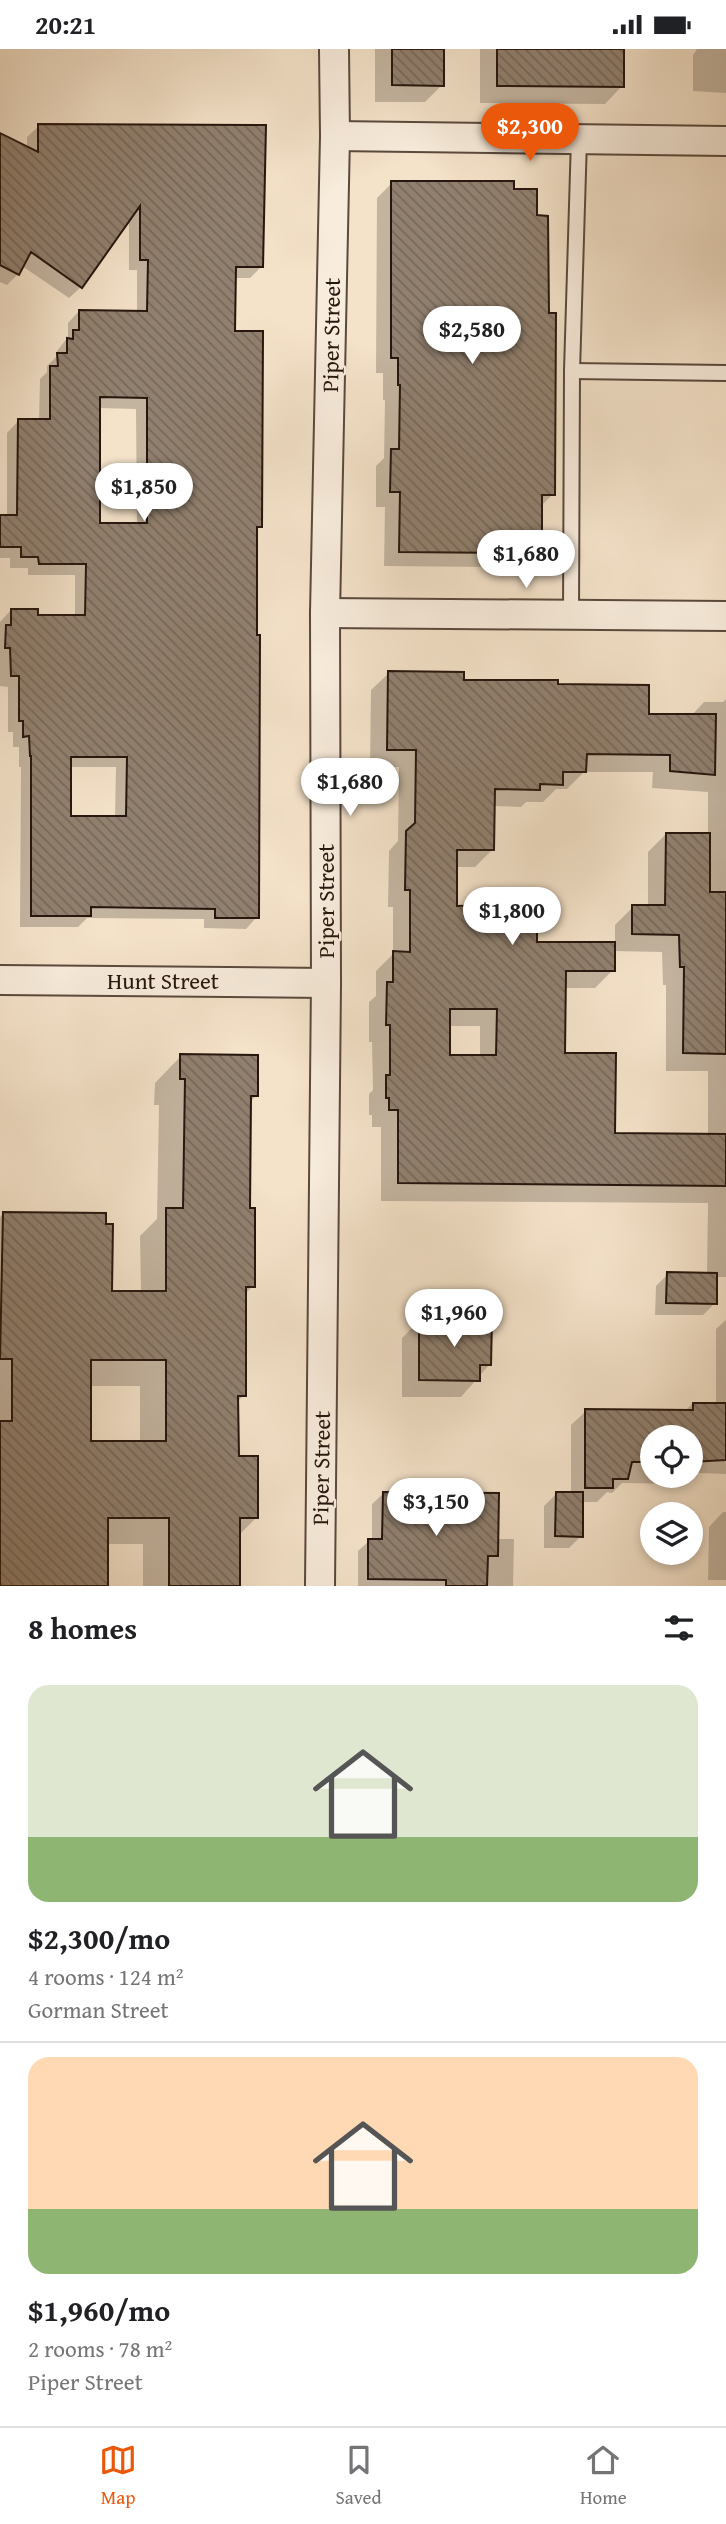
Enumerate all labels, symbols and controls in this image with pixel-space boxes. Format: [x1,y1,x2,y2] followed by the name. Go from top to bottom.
[35,5,96,44] text: 20:21
[473,103,587,163] pin: $2,300
[497,109,563,142] text: $2,300
[313,277,348,393] street label: Piper Street
[415,307,529,366] pin: $2,580
[439,312,505,345] text: $2,580
[87,463,201,523] pin: $1,850
[111,469,177,502] text: $1,850
[469,531,583,590] pin: $1,680
[493,536,559,569] text: $1,680
[293,759,407,818] pin: $1,680
[317,764,383,797] text: $1,680
[309,844,342,958] street label: Piper Street
[455,887,569,947] pin: $1,800
[479,893,545,926] text: $1,800
[107,964,219,997] street label: Hunt Street
[397,1289,511,1349] pin: $1,960
[421,1295,487,1328] text: $1,960
[303,1410,338,1526] street label: Piper Street
[640,1425,703,1565] map controls
[640,1425,703,1488] button: locate
[379,1479,493,1538] pin: $3,150
[403,1484,469,1517] text: $3,150
[640,1502,703,1565] button: layers
[28,1606,137,1650] text: 8 homes
[660,1609,698,1647] icon: filters
[300,1731,426,1857] icon: home
[28,1916,170,1960] text: $2,300/mo
[28,1960,183,1993] text: 4 rooms · 124 m²
[28,1993,169,2026] text: Gorman Street
[300,2103,426,2229] icon: home
[28,2288,170,2332] text: $1,960/mo
[28,2332,172,2365] text: 2 rooms · 78 m²
[28,2365,143,2398] text: Piper Street
[99,2441,137,2511] tab: Map
[336,2441,382,2511] tab: Saved
[580,2441,627,2511] tab: Home

